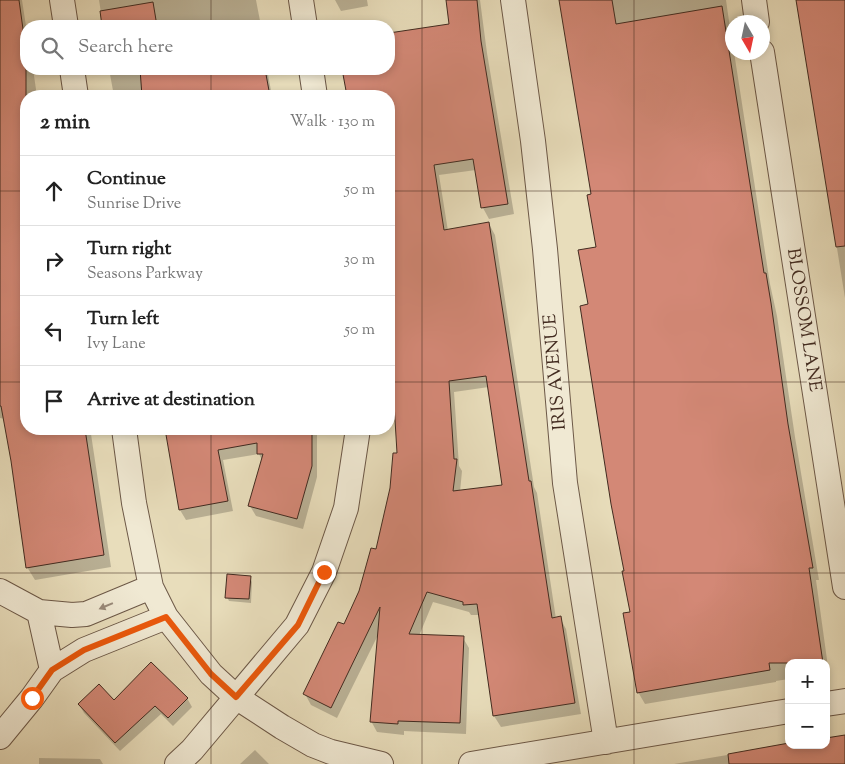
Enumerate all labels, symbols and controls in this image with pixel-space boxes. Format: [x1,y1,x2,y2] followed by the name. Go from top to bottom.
[725,15,770,60] north arrow
[20,20,395,75] search box
[38,34,66,62] icon: search
[78,34,173,61] text: Search here
[40,108,90,138] text: 2 min
[290,111,375,134] text: Walk · 130 m
[87,166,166,193] text: Continue
[40,177,68,205] icon: ahead
[344,179,375,202] text: 50 m
[87,193,181,216] text: Sunrise Drive
[87,236,171,263] text: Turn right
[779,246,827,394] street label: BLOSSOM LANE
[40,247,68,275] icon: right
[344,249,375,272] text: 30 m
[87,263,203,286] text: Seasons Parkway
[87,306,159,333] text: Turn left
[538,313,574,431] street label: IRIS AVENUE
[40,317,68,345] icon: left
[344,319,375,342] text: 50 m
[87,333,146,356] text: Ivy Lane
[40,387,68,415] icon: arrive
[87,387,255,414] text: Arrive at destination
[313,561,336,584] route end
[99,602,113,610] one-way arrow
[785,659,830,749] map controls
[785,659,830,704] button: +
[21,687,44,710] route start
[785,704,830,749] button: −

